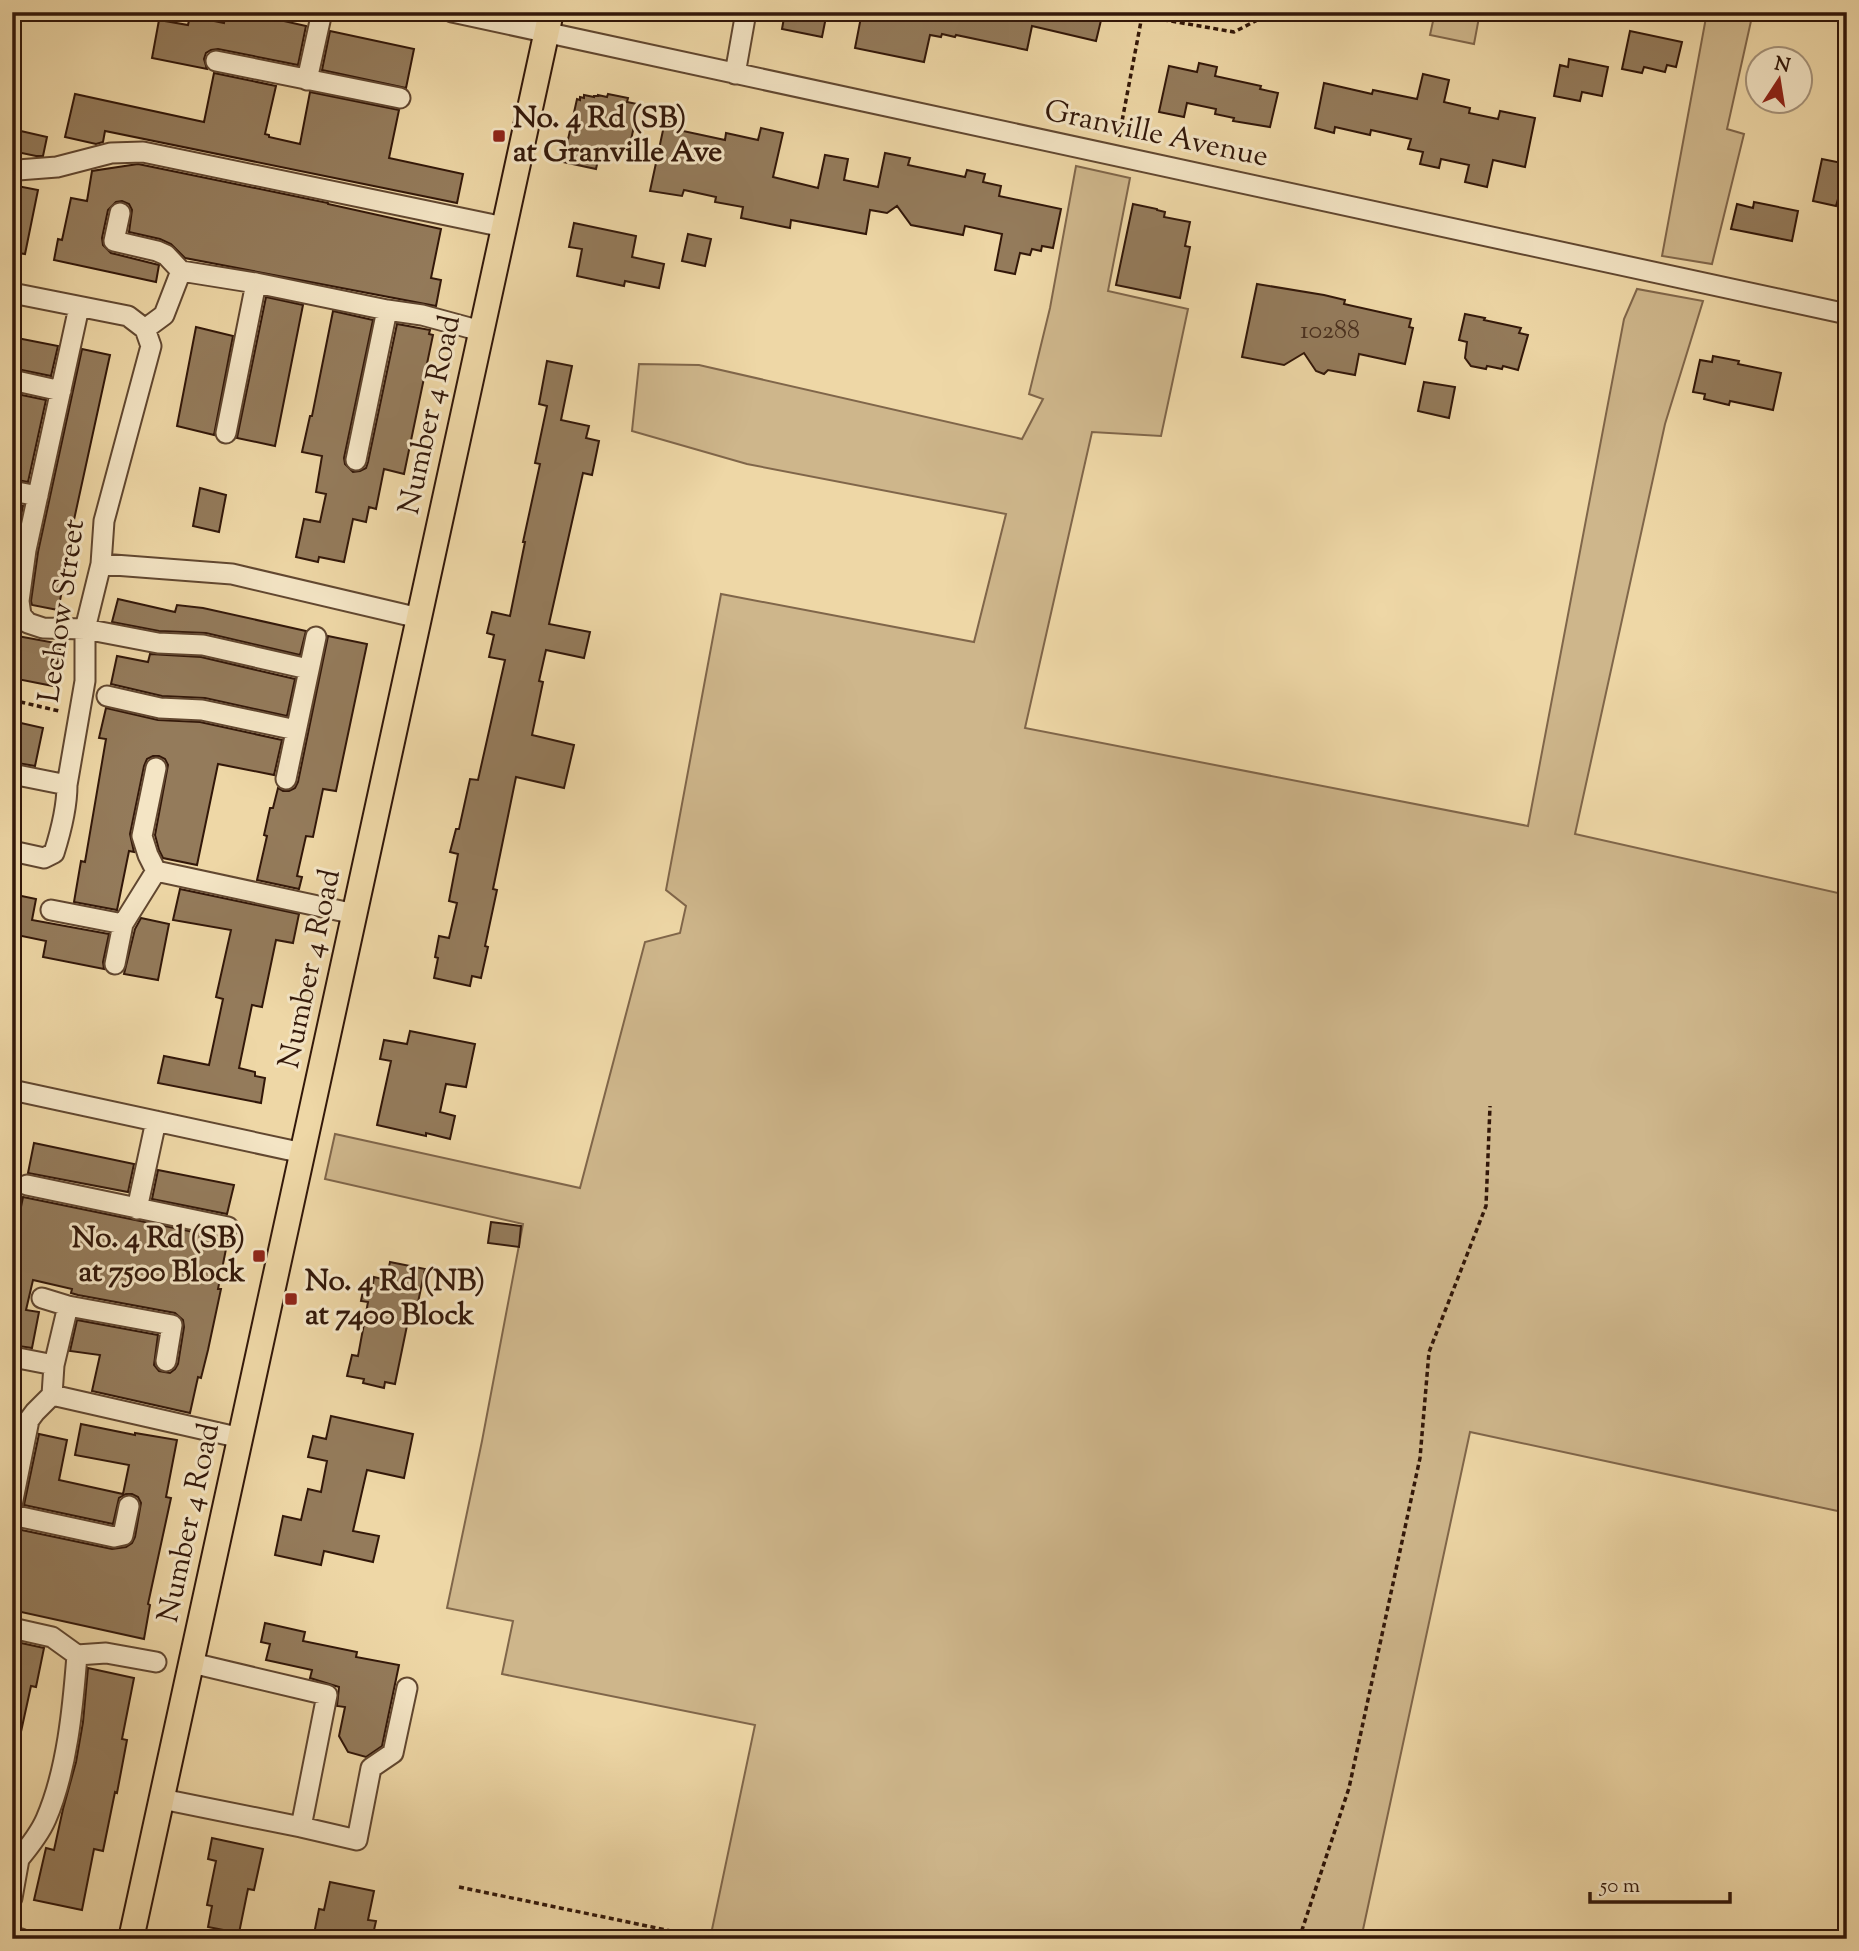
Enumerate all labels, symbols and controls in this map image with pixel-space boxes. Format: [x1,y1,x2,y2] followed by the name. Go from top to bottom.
[1744,46,1814,116] north arrow
[1772,51,1792,81] text: N
[1040,90,1272,180] street label: Granville Avenue
[513,98,722,175] place label: No. 4 Rd (SB) at Granville Ave
[491,128,507,144] marker: No. 4 Rd (SB) at Granville Ave
[389,311,473,519] street label: Number 4 Road
[1300,313,1360,350] house number: 10288
[29,517,97,705] street label: Lechow Street
[269,865,353,1073] street label: Number 4 Road
[72,1218,246,1295] place label: No. 4 Rd (SB) at 7500 Block
[251,1248,267,1264] marker: No. 4 Rd (SB) at 7500 Block
[305,1261,485,1338] place label: No. 4 Rd (NB) at 7400 Block
[283,1291,299,1307] marker: No. 4 Rd (NB) at 7400 Block
[148,1419,232,1627] street label: Number 4 Road
[1590,1860,1730,1904] scale bar
[1599,1872,1640,1902] text: 50 m

